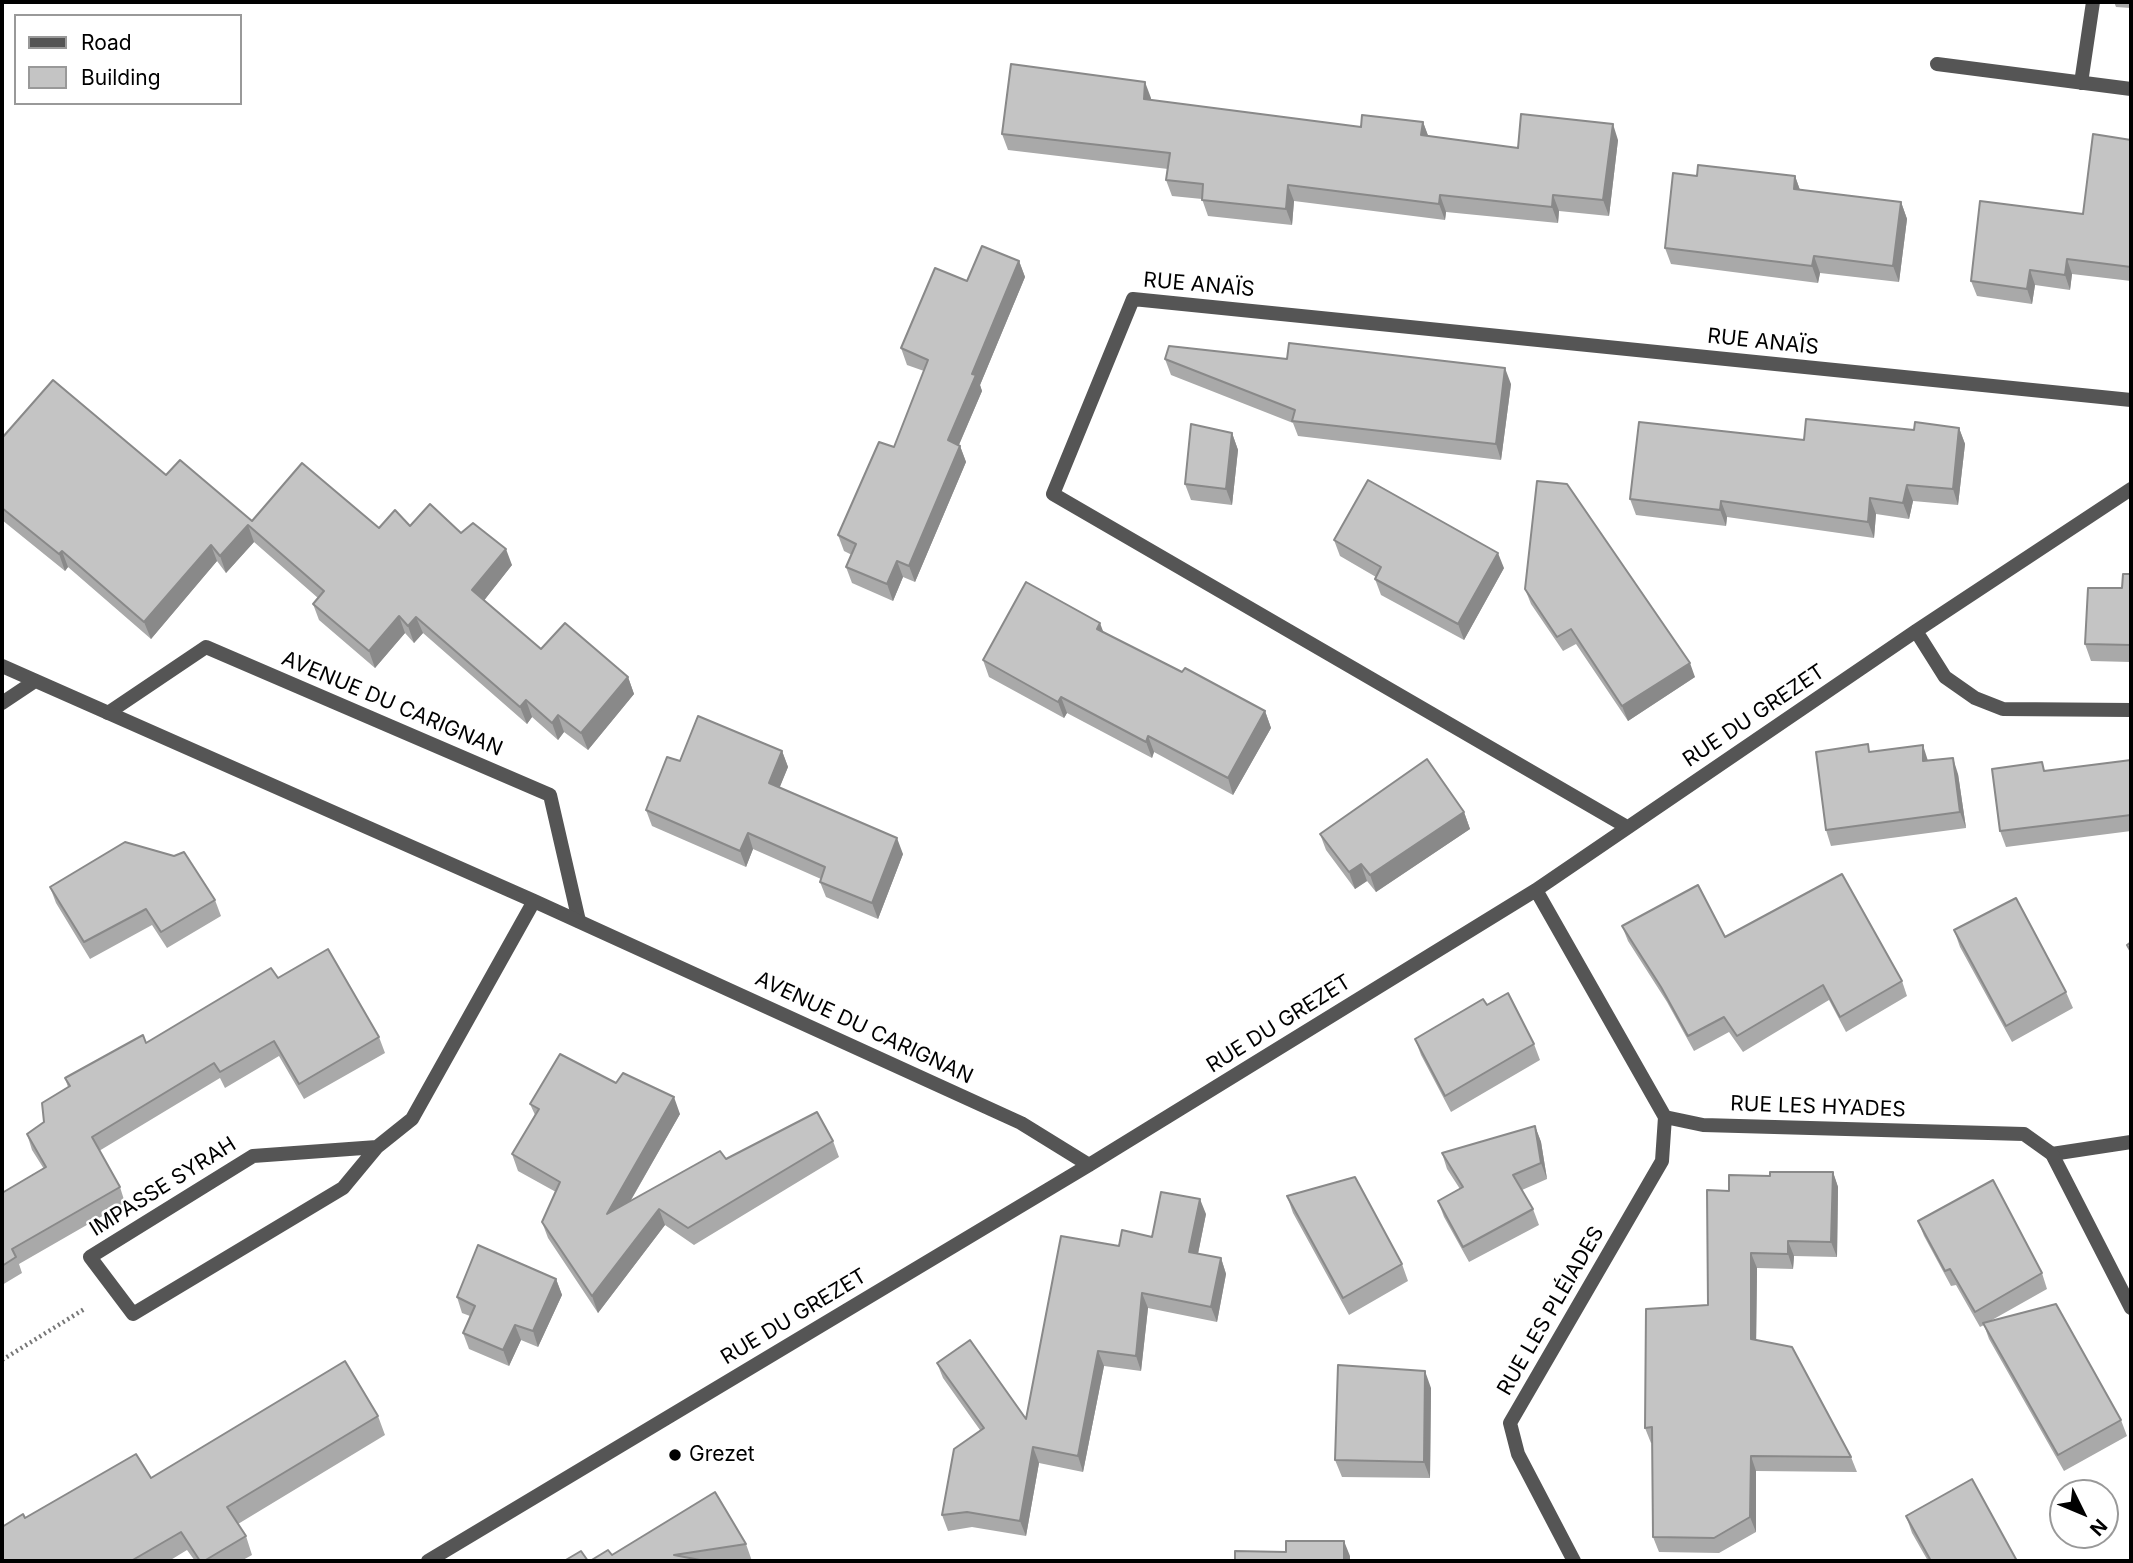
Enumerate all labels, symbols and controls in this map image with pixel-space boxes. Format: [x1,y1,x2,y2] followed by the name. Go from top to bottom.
[14,14,242,105] legend
[81,30,132,55] text: Road
[81,65,161,90] text: Building
[1142,268,1256,302] street label: RUE ANAÏS
[1706,324,1820,360] street label: RUE ANAÏS
[278,646,506,762] street label: AVENUE DU CARIGNAN
[1678,659,1830,773] street label: RUE DU GREZET
[751,966,977,1090] street label: AVENUE DU CARIGNAN
[1202,969,1356,1079] street label: RUE DU GREZET
[1730,1091,1906,1123] street label: RUE LES HYADES
[85,1132,241,1242] street label: IMPASSE SYRAH
[1492,1222,1610,1400] street label: RUE LES PLÉIADES
[717,1264,871,1370] street label: RUE DU GREZET
[689,1442,755,1468] place label: Grezet
[667,1447,683,1463] marker: Grezet
[2049,1479,2119,1549] north arrow
[2085,1514,2112,1540] text: N

